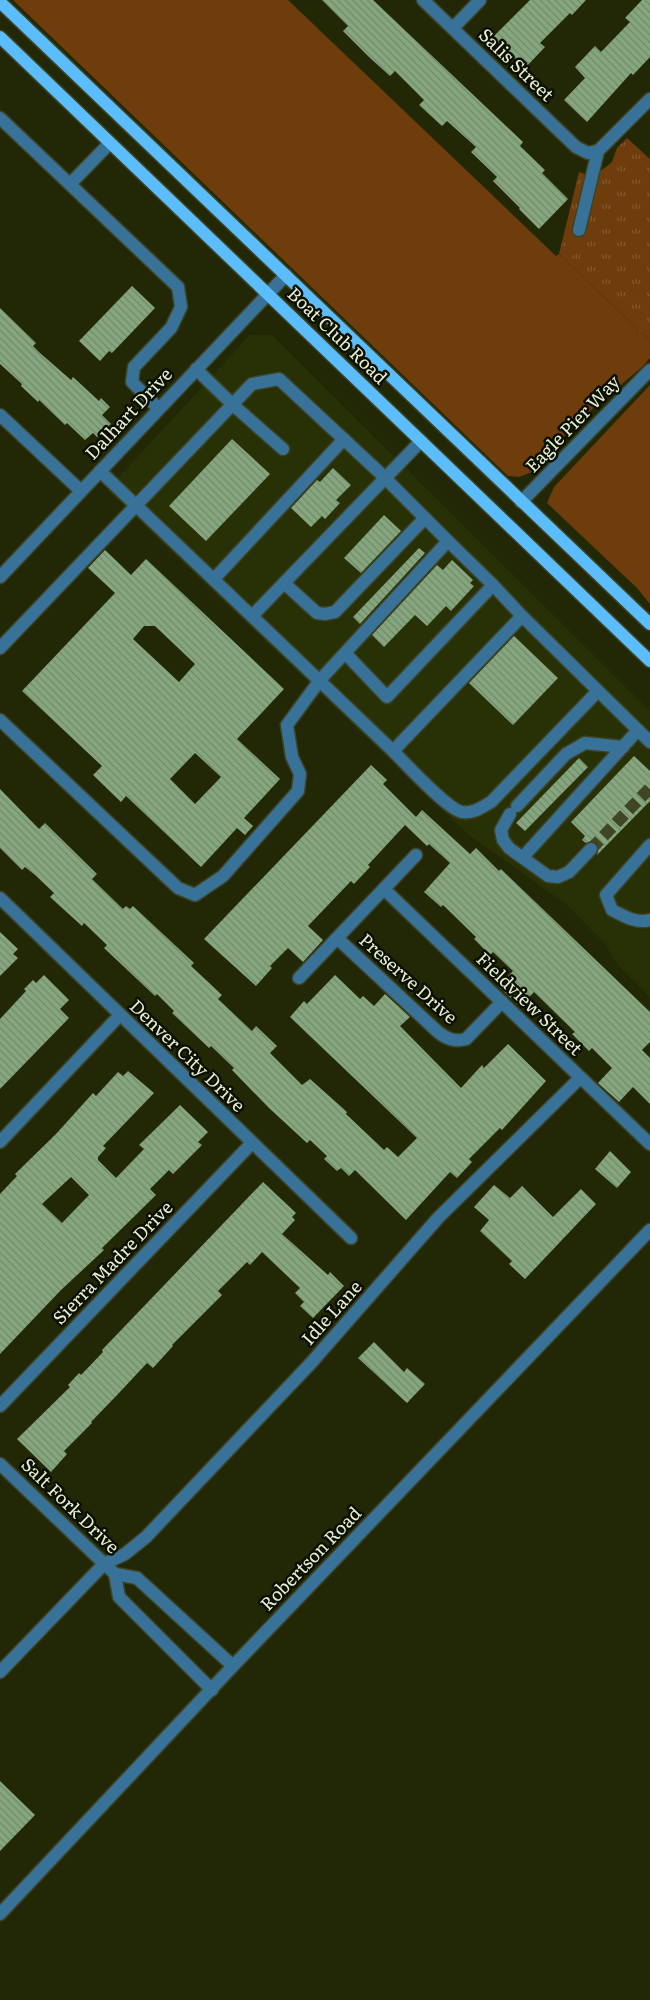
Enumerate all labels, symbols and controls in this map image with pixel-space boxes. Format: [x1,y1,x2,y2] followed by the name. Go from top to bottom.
[473,21,561,107] street label: Salis Street
[282,280,394,390] street label: Boat Club Road
[78,361,178,465] street label: Dalhart Drive
[518,368,626,478] street label: Eagle Pier Way
[354,926,464,1030] street label: Preserve Drive
[471,945,590,1061] street label: Fieldview Street
[124,992,252,1117] street label: Denver City Drive
[46,1194,178,1330] street label: Sierra Madre Drive
[294,1274,367,1350] street label: Idle Lane
[16,1451,126,1559] street label: Salt Fork Drive
[253,1500,367,1616] street label: Robertson Road

